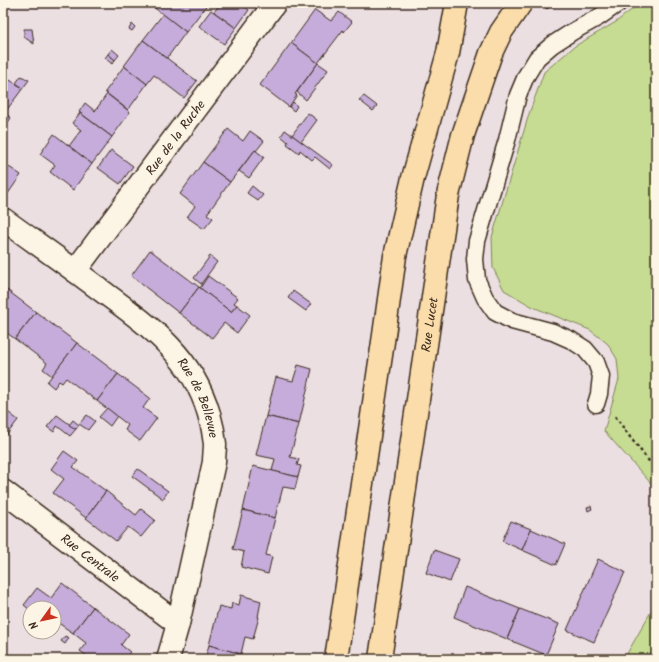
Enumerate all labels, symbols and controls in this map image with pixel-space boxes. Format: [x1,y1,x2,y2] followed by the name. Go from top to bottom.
[141,96,211,180] street label: Rue de la Ruche
[416,295,445,354] street label: Rue Lucet
[171,354,223,440] street label: Rue de Bellevue
[55,529,124,588] street label: Rue Centrale
[22,600,62,640] north arrow
[25,617,44,633] text: N

